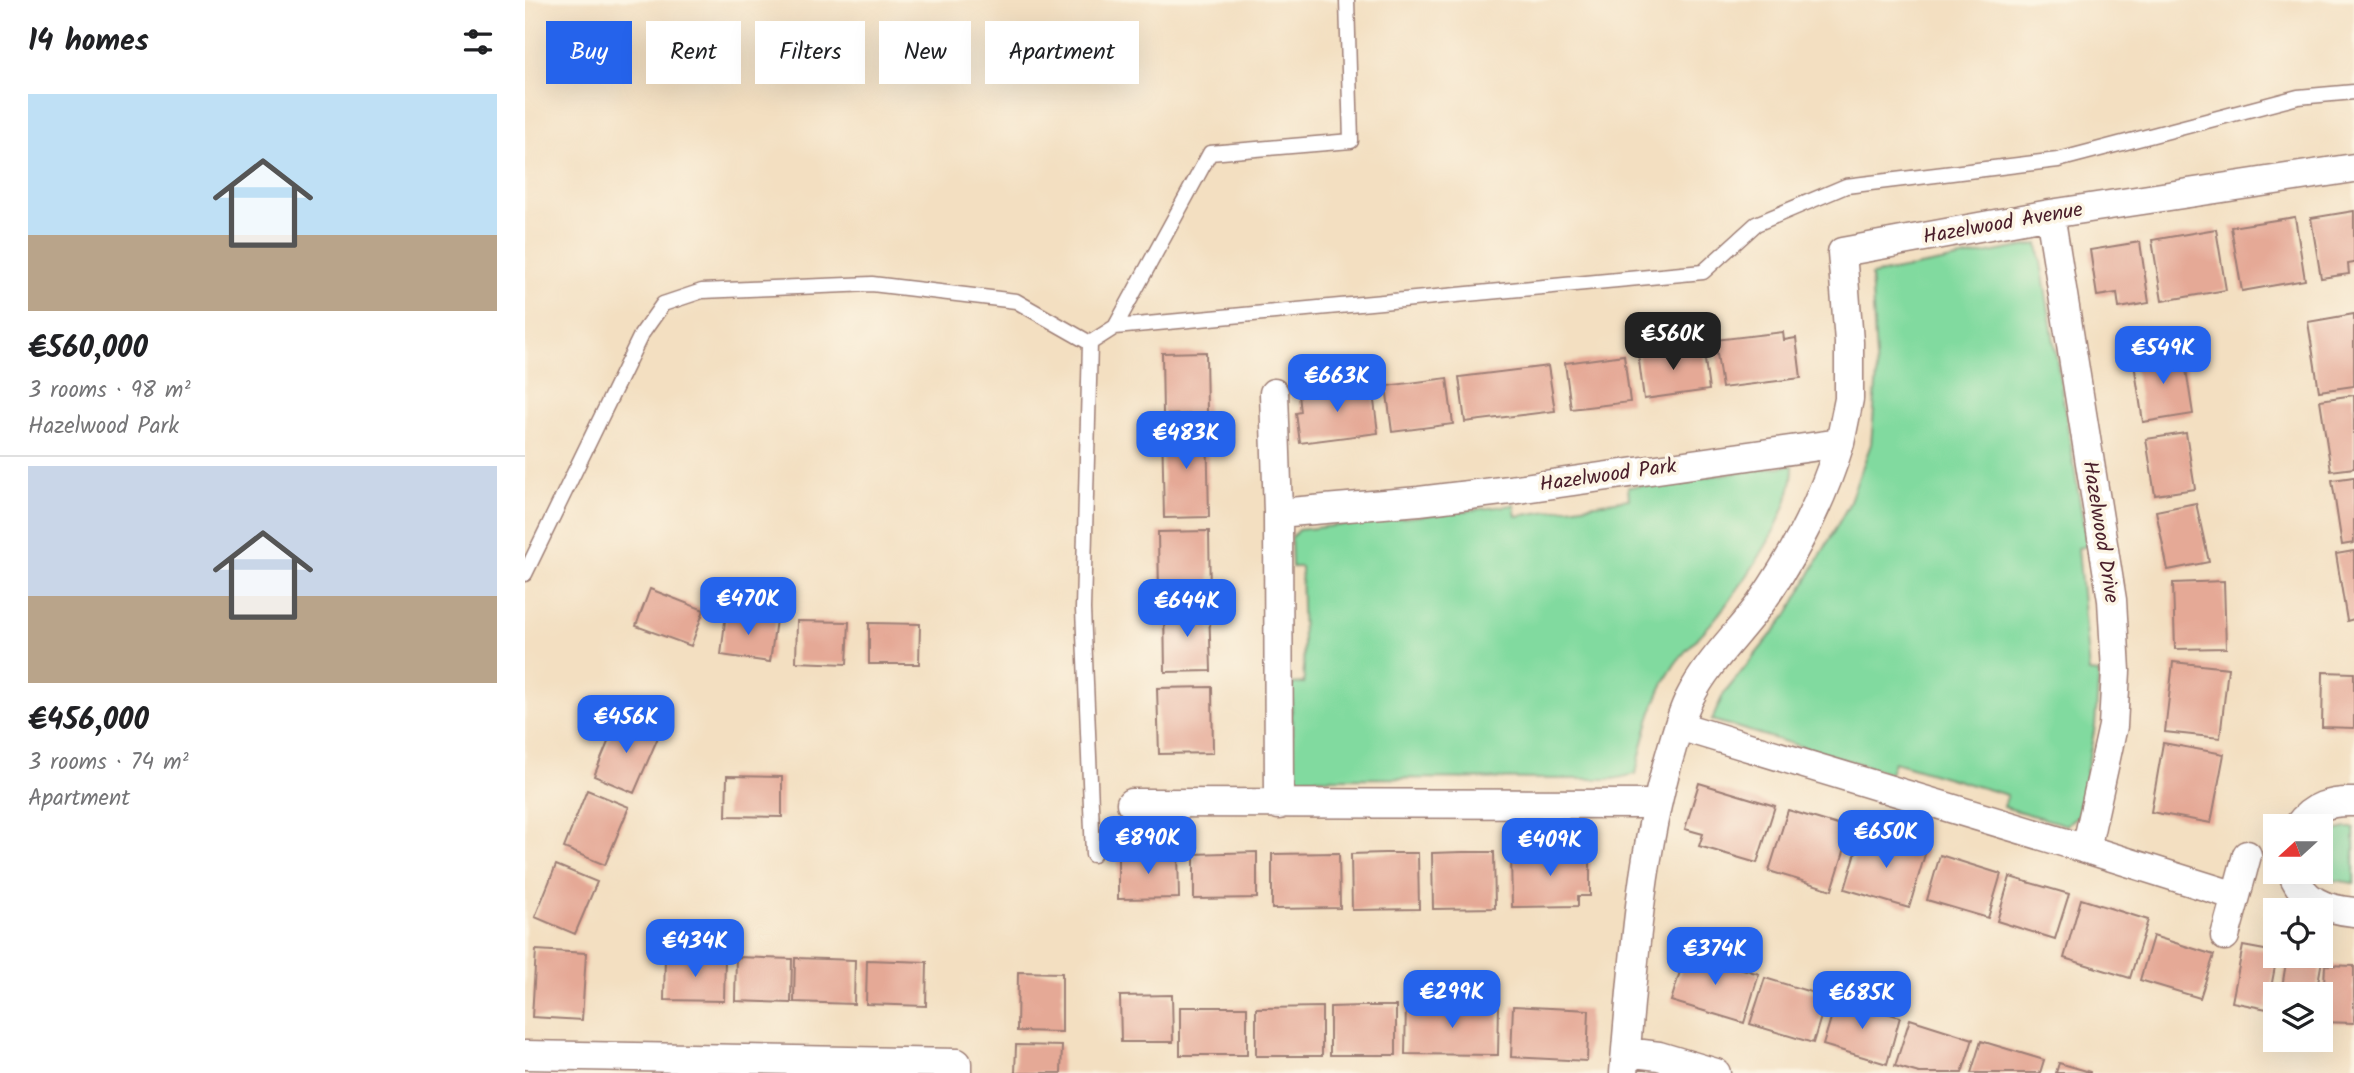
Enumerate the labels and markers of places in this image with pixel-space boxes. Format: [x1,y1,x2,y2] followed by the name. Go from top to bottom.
[1624,312,1722,372] pin: €560K
[2114,326,2212,386] pin: €549K
[1288,354,1386,414] pin: €663K
[1137,412,1235,471] pin: €483K
[699,578,797,637] pin: €470K
[1138,580,1236,639] pin: €644K
[577,696,675,755] pin: €456K
[1837,810,1935,870] pin: €650K
[1099,816,1197,876] pin: €890K
[1501,818,1599,878] pin: €409K
[646,920,744,979] pin: €434K
[1666,928,1764,987] pin: €374K
[1403,970,1501,1030] pin: €299K
[1813,972,1911,1031] pin: €685K

